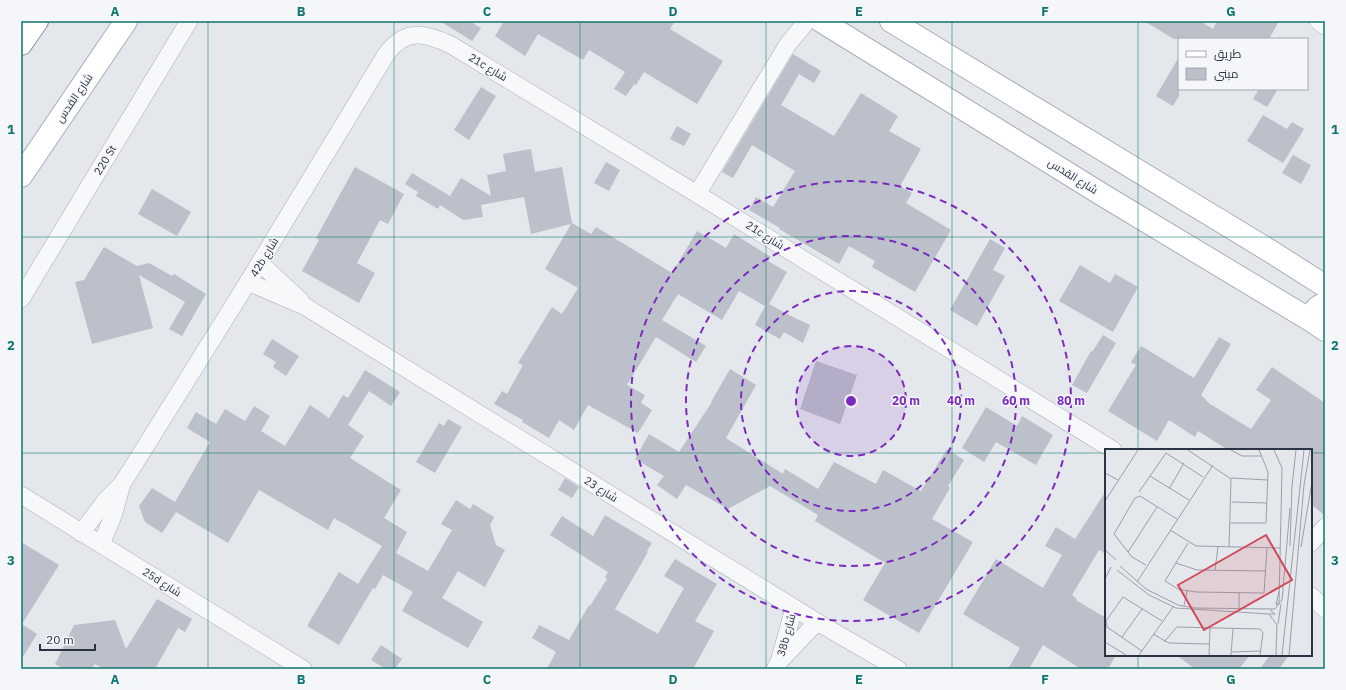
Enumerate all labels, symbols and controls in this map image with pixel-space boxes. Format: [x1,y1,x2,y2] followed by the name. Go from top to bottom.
[111,3,120,20] text: A
[297,3,306,20] text: B
[483,3,492,20] text: C
[668,3,678,20] text: D
[855,3,863,20] text: E
[1041,3,1049,20] text: F
[1226,3,1236,20] text: G
[1178,38,1308,90] legend
[1214,46,1242,61] text: طريق
[466,50,510,85] street label: 21c شارع
[1214,66,1239,81] text: مبنى
[53,71,96,126] street label: شارع القدس
[7,121,15,138] text: 1
[1331,121,1339,138] text: 1
[91,142,119,178] street label: 220 St
[1045,155,1101,198] street label: شارع القدس
[743,218,787,253] street label: 21c شارع
[247,235,282,280] street label: 42b شارع
[7,337,15,354] text: 2
[1331,337,1339,354] text: 2
[892,393,920,408] text: 20 m
[947,393,975,408] text: 40 m
[1002,393,1030,408] text: 60 m
[1057,393,1085,408] text: 80 m
[844,394,858,408] centre of rings
[1105,449,1312,656] inset map
[581,473,620,506] street label: شارع 23
[7,552,15,569] text: 3
[1331,552,1339,569] text: 3
[139,565,184,600] street label: 25d شارع
[774,612,799,658] street label: 38b شارع
[40,626,95,652] scale bar
[46,632,74,647] text: 20 m
[111,671,120,688] text: A
[297,671,306,688] text: B
[483,671,492,688] text: C
[668,671,678,688] text: D
[855,671,863,688] text: E
[1041,671,1049,688] text: F
[1226,671,1236,688] text: G

